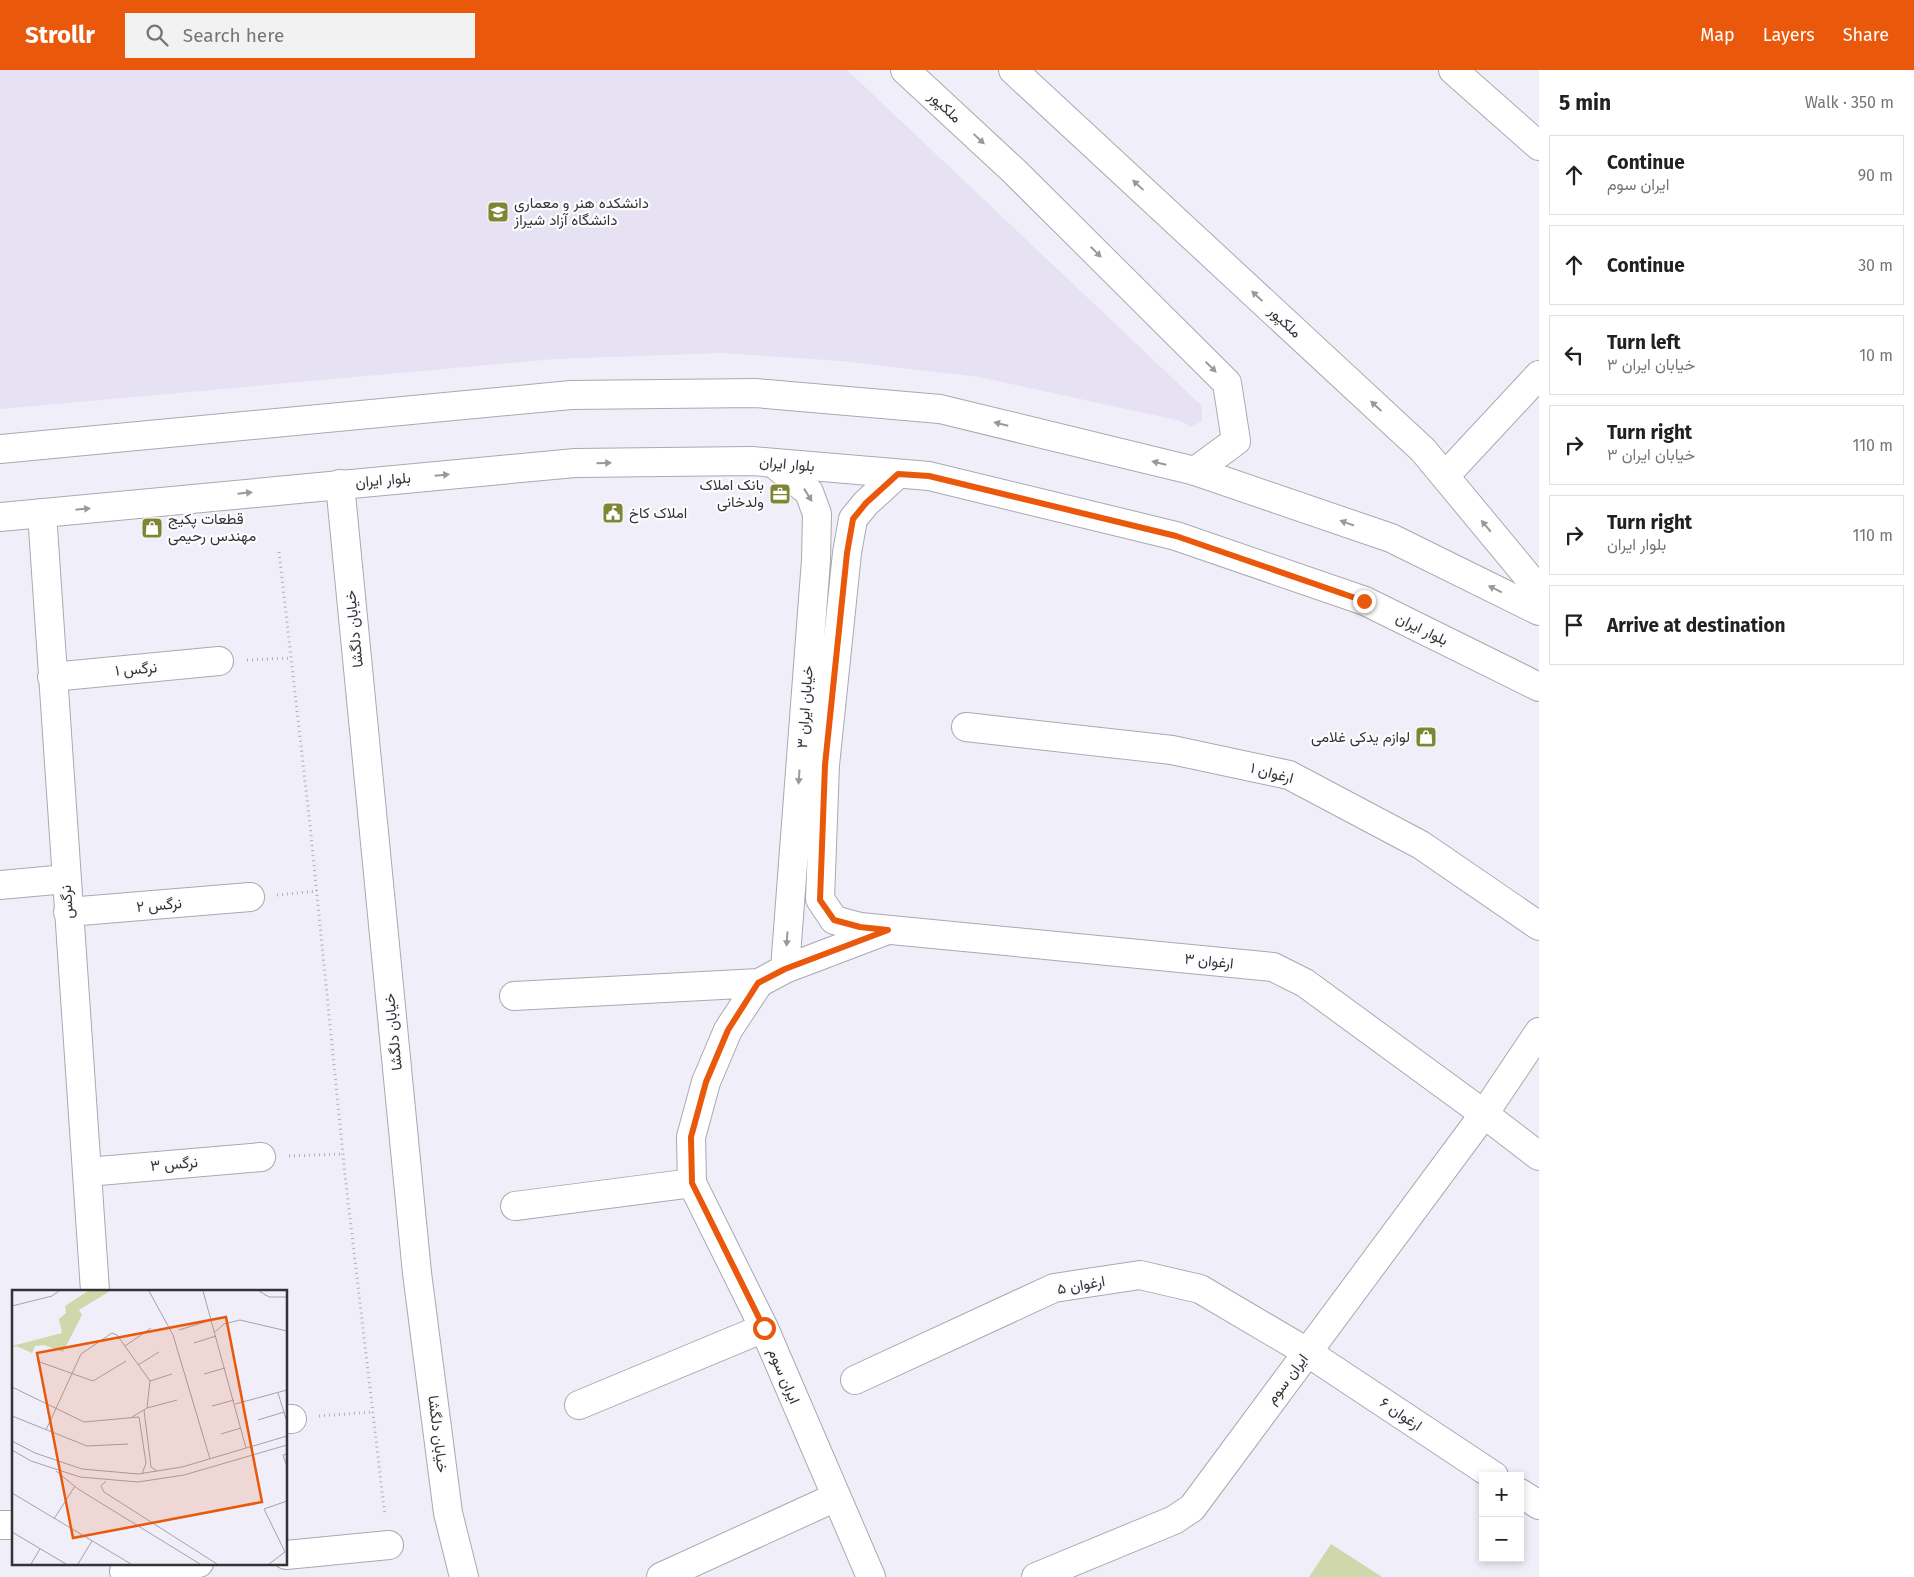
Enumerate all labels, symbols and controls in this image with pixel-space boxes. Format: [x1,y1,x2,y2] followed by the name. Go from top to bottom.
[125,13,475,58] search box
[25,21,95,49] text: Strollr
[143,21,171,49] icon: search
[183,24,284,47] text: Search here
[1700,24,1735,46] text: Map
[1763,24,1815,46] text: Layers
[1843,24,1889,46] text: Share
[923,87,965,127] street label: ملکپور
[1559,90,1611,116] text: 5 min
[1805,93,1894,112] text: Walk · 350 m
[973,133,985,145] one-way arrow
[1607,151,1685,174] text: Continue
[1560,161,1588,189] icon: ahead
[1858,166,1893,185] text: 90 m
[1607,175,1669,194] text: ایران سوم
[1132,179,1144,191] one-way arrow
[513,194,649,229] place label: دانشکده هنر و معماری دانشگاه آزاد شیراز
[486,200,510,224] school or university icon: دانشکده هنر و معماری دانشگاه آزاد شیراز
[1089,246,1101,258] one-way arrow
[1560,251,1588,279] icon: ahead
[1607,254,1685,277] text: Continue
[1858,256,1893,275] text: 30 m
[1251,290,1263,302] one-way arrow
[1263,302,1305,342] street label: ملکپور
[1607,331,1681,354] text: Turn left
[1560,341,1588,369] icon: left
[1859,346,1893,365] text: 10 m
[1607,355,1695,374] text: خیابان ایران ۳
[1204,361,1216,373] one-way arrow
[1370,400,1382,412] one-way arrow
[994,420,1009,428] one-way arrow
[1607,421,1692,444] text: Turn right
[1560,431,1588,459] icon: right
[1852,436,1893,455] text: 110 m
[1607,445,1695,464] text: خیابان ایران ۳
[759,453,815,475] street label: بلوار ایران
[596,459,612,467] one-way arrow
[1152,459,1167,467] one-way arrow
[355,469,411,491] street label: بلوار ایران
[434,471,450,479] one-way arrow
[700,476,764,512] place label: بانک املاک ولدخانی
[768,482,792,506] office icon: بانک املاک ولدخانی
[804,488,813,502] one-way arrow
[237,489,253,497] one-way arrow
[601,501,625,525] public building icon: املاک کاخ
[629,504,687,524] place label: املاک کاخ
[76,505,92,513] one-way arrow
[168,510,256,546] place label: قطعات پکیج مهندس رحیمی
[1607,511,1692,534] text: Turn right
[140,516,164,540] shop icon: قطعات پکیج مهندس رحیمی
[1339,519,1354,527] one-way arrow
[1480,519,1491,532] one-way arrow
[1560,521,1588,549] icon: right
[1852,526,1893,545] text: 110 m
[1607,535,1666,554] text: بلوار ایران
[1488,585,1502,593] one-way arrow
[341,589,367,669] street label: خیابان دلگشا
[1353,590,1376,613] route end
[1393,609,1451,649] street label: بلوار ایران
[1560,611,1588,639] icon: arrive
[1607,614,1786,637] text: Arrive at destination
[114,658,158,681] street label: نرگس ۱
[793,665,817,749] street label: خیابان ایران ۳
[1414,725,1438,749] shop icon: لوازم یدکی غلامی
[1311,728,1410,747] place label: لوازم یدکی غلامی
[1248,759,1296,787] street label: ارغوان ۱
[795,769,803,785] one-way arrow
[57,884,78,920] street label: نرگس
[135,894,183,917] street label: نرگس ۲
[783,932,791,948] one-way arrow
[1183,949,1235,973] street label: ارغوان ۳
[380,992,406,1072] street label: خیابان دلگشا
[149,1153,199,1176] street label: نرگس ۳
[1056,1272,1106,1298] street label: ارغوان ۵
[12,1290,288,1564] inset map
[753,1317,776,1340] route start
[763,1346,804,1407] street label: ایران سوم
[1262,1350,1313,1408] street label: ایران سوم
[1377,1393,1425,1435] street label: ارغوان ۶
[424,1394,452,1474] street label: خیابان دلگشا
[1479,1472,1524,1562] map controls
[1479,1472,1524,1517] button: +
[1479,1517,1524,1562] button: −

